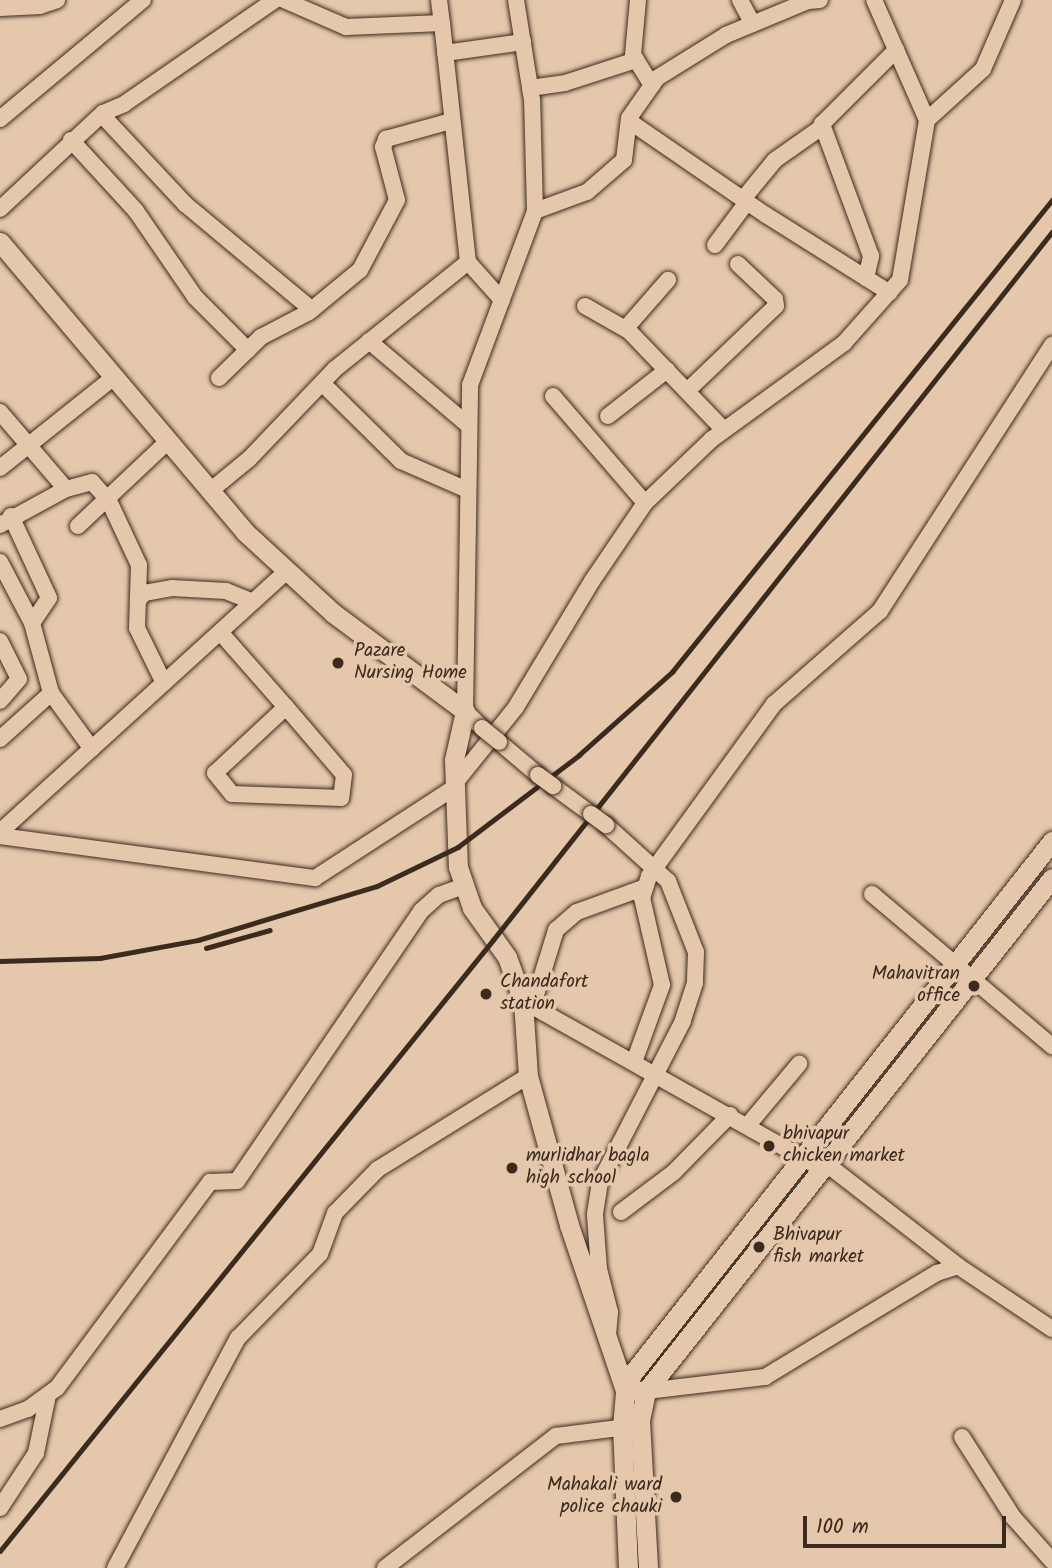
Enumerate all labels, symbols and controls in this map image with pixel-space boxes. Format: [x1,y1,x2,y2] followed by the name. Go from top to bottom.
[354,641,467,685] place label: Pazare Nursing Home
[328,653,348,673] marker: Pazare Nursing Home
[872,964,960,1008] place label: Mahavitran office
[500,972,588,1016] place label: Chandafort station
[966,978,982,994] marker: Mahavitran office
[478,986,494,1002] marker: Chandafort station
[783,1124,905,1168] place label: bhivapur chicken market
[761,1138,777,1154] marker: bhivapur chicken market
[526,1146,650,1190] place label: murlidhar bagla high school
[504,1160,520,1176] marker: murlidhar bagla high school
[773,1225,864,1269] place label: Bhivapur fish market
[751,1239,767,1255] marker: Bhivapur fish market
[547,1475,662,1519] place label: Mahakali ward police chauki
[668,1489,684,1505] marker: Mahakali ward police chauki
[807,1502,1010,1546] scale bar
[816,1511,869,1544] text: 100 m

